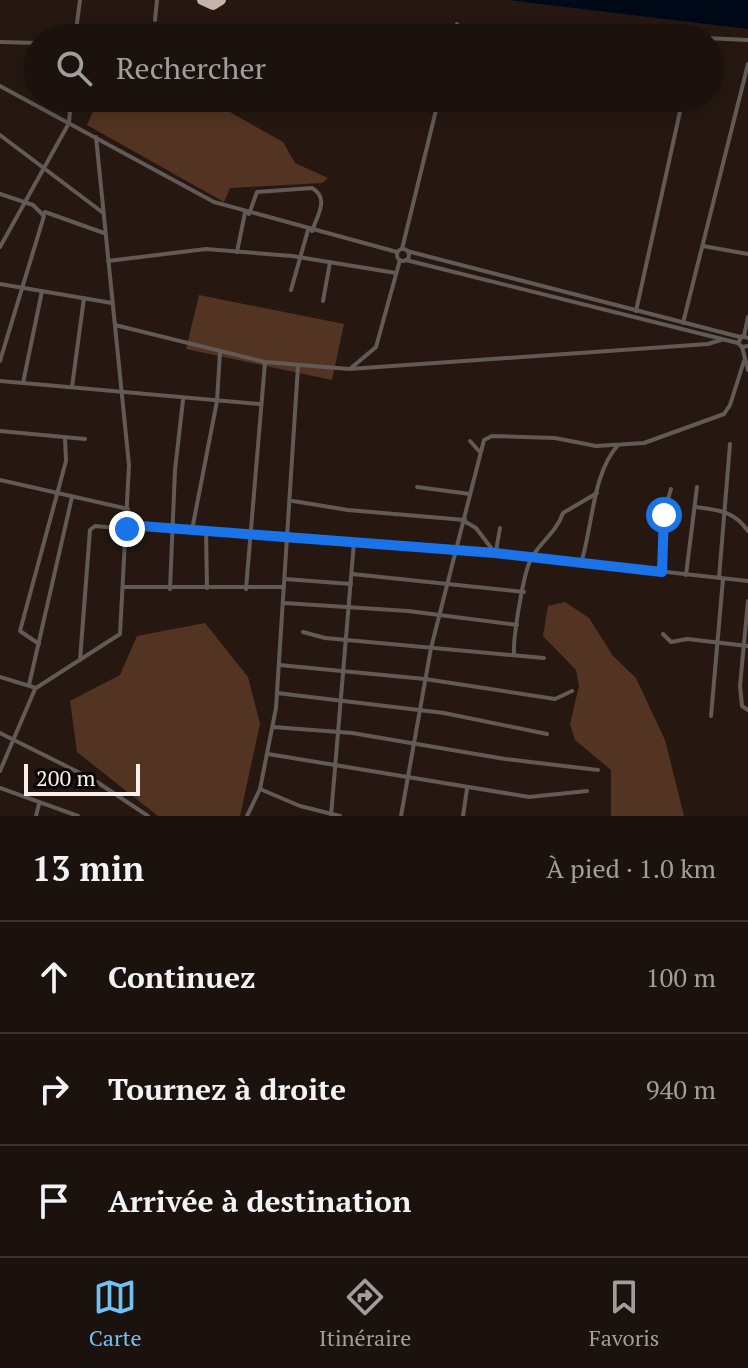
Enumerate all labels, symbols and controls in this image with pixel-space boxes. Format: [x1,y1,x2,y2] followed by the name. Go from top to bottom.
[24,24,724,112] search box
[52,46,96,90] icon: search
[116,48,266,88] text: Rechercher
[646,497,682,533] route start
[109,511,145,547] route end
[24,760,140,796] scale bar
[36,763,96,792] text: 200 m
[32,846,144,891] text: 13 min
[546,851,716,885] text: À pied · 1.0 km
[32,955,76,999] icon: ahead
[108,957,255,997] text: Continuez
[646,960,716,994] text: 100 m
[32,1067,76,1111] icon: right
[108,1069,346,1109] text: Tournez à droite
[646,1072,716,1106] text: 940 m
[32,1179,76,1223] icon: arrive
[108,1181,411,1221] text: Arrivée à destination
[89,1275,142,1352] tab: Carte
[319,1275,411,1352] tab: Itinéraire
[589,1275,659,1352] tab: Favoris

